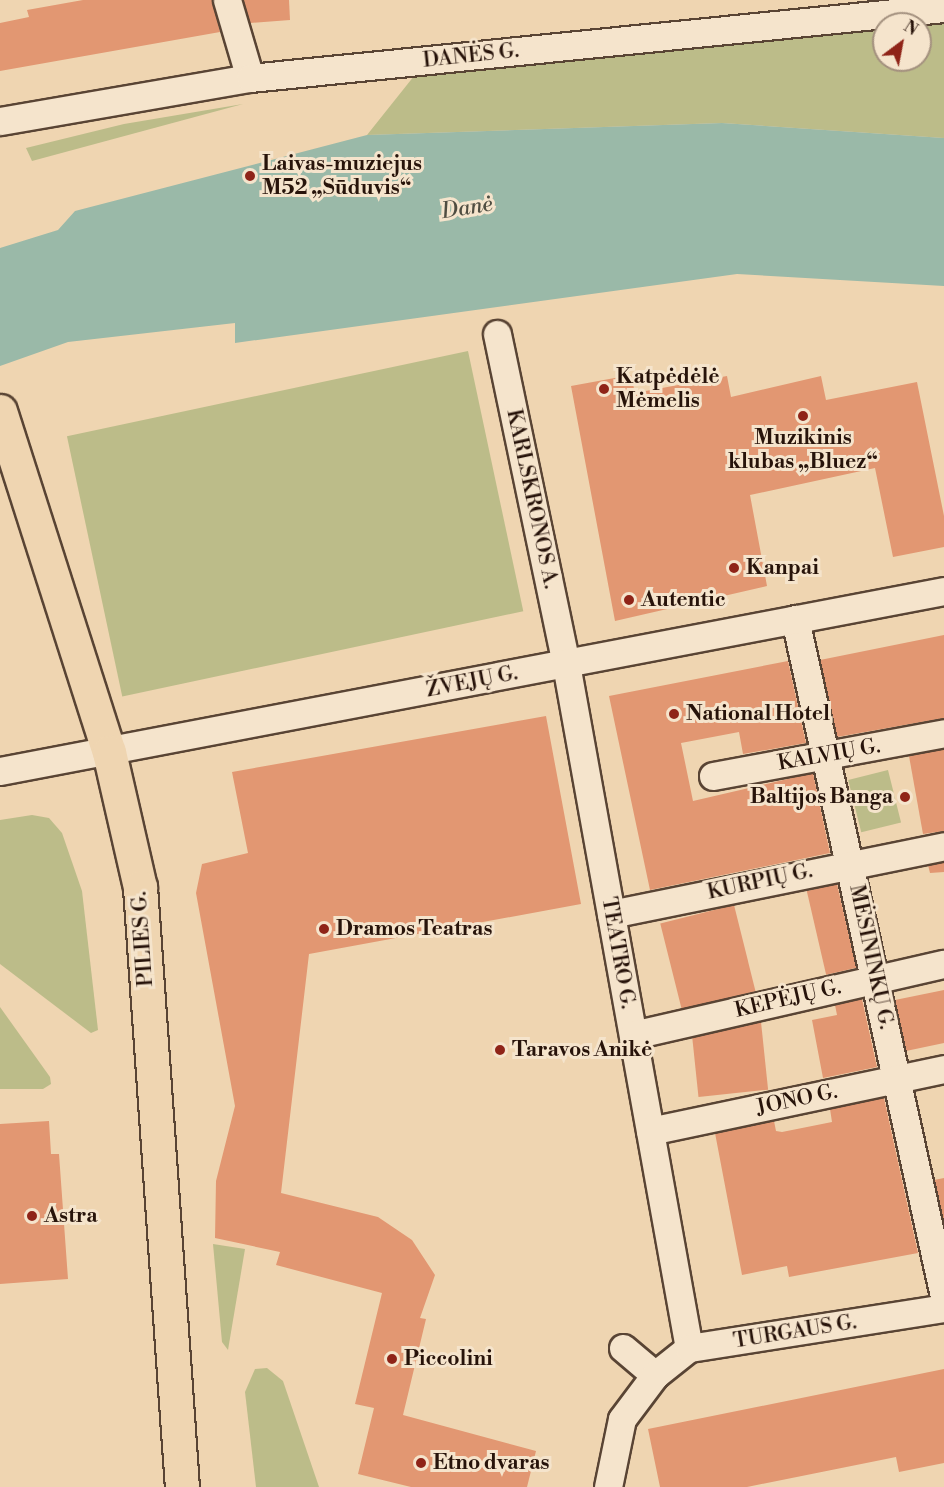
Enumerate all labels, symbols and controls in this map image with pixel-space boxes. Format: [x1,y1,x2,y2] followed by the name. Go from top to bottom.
[872,12,932,72] north arrow
[900,17,921,40] text: N
[422,38,520,74] street label: DANĖS G.
[262,151,422,201] place label: Laivas-muziejus M52 „Sūduvis“
[243,169,257,183] marker: Laivas-muziejus M52 „Sūduvis“
[439,191,495,225] water label: Danė
[616,364,720,414] place label: Katpėdėlė Mėmelis
[597,382,611,396] marker: Katpėdėlė Mėmelis
[501,407,563,591] street label: KARLSKRONOS A.
[796,409,810,423] marker: Muzikinis klubas „Bluez“
[728,425,878,475] place label: Muzikinis klubas „Bluez“
[746,555,819,581] place label: Kanpai
[727,561,741,575] marker: Kanpai
[641,587,726,613] place label: Autentic
[622,593,636,607] marker: Autentic
[424,661,520,703] street label: ŽVEJŲ G.
[686,701,830,727] place label: National Hotel
[667,707,681,721] marker: National Hotel
[776,734,882,776] street label: KALVIŲ G.
[750,784,893,810] place label: Baltijos Banga
[898,790,912,804] marker: Baltijos Banga
[705,859,815,905] street label: KURPIŲ G.
[843,882,899,1032] street label: MĖSININKŲ G.
[127,891,159,987] street label: PILIES G.
[596,895,640,1011] street label: TEATRO G.
[336,916,492,942] place label: Dramos Teatras
[317,922,331,936] marker: Dramos Teatras
[732,975,844,1023] street label: KEPĖJŲ G.
[512,1037,652,1063] place label: Taravos Anikė
[493,1043,507,1057] marker: Taravos Anikė
[754,1079,840,1121] street label: JONO G.
[44,1203,98,1229] place label: Astra
[25,1209,39,1223] marker: Astra
[732,1310,858,1354] street label: TURGAUS G.
[404,1346,493,1372] place label: Piccolini
[385,1352,399,1366] marker: Piccolini
[433,1450,550,1476] place label: Etno dvaras
[414,1456,428,1470] marker: Etno dvaras

